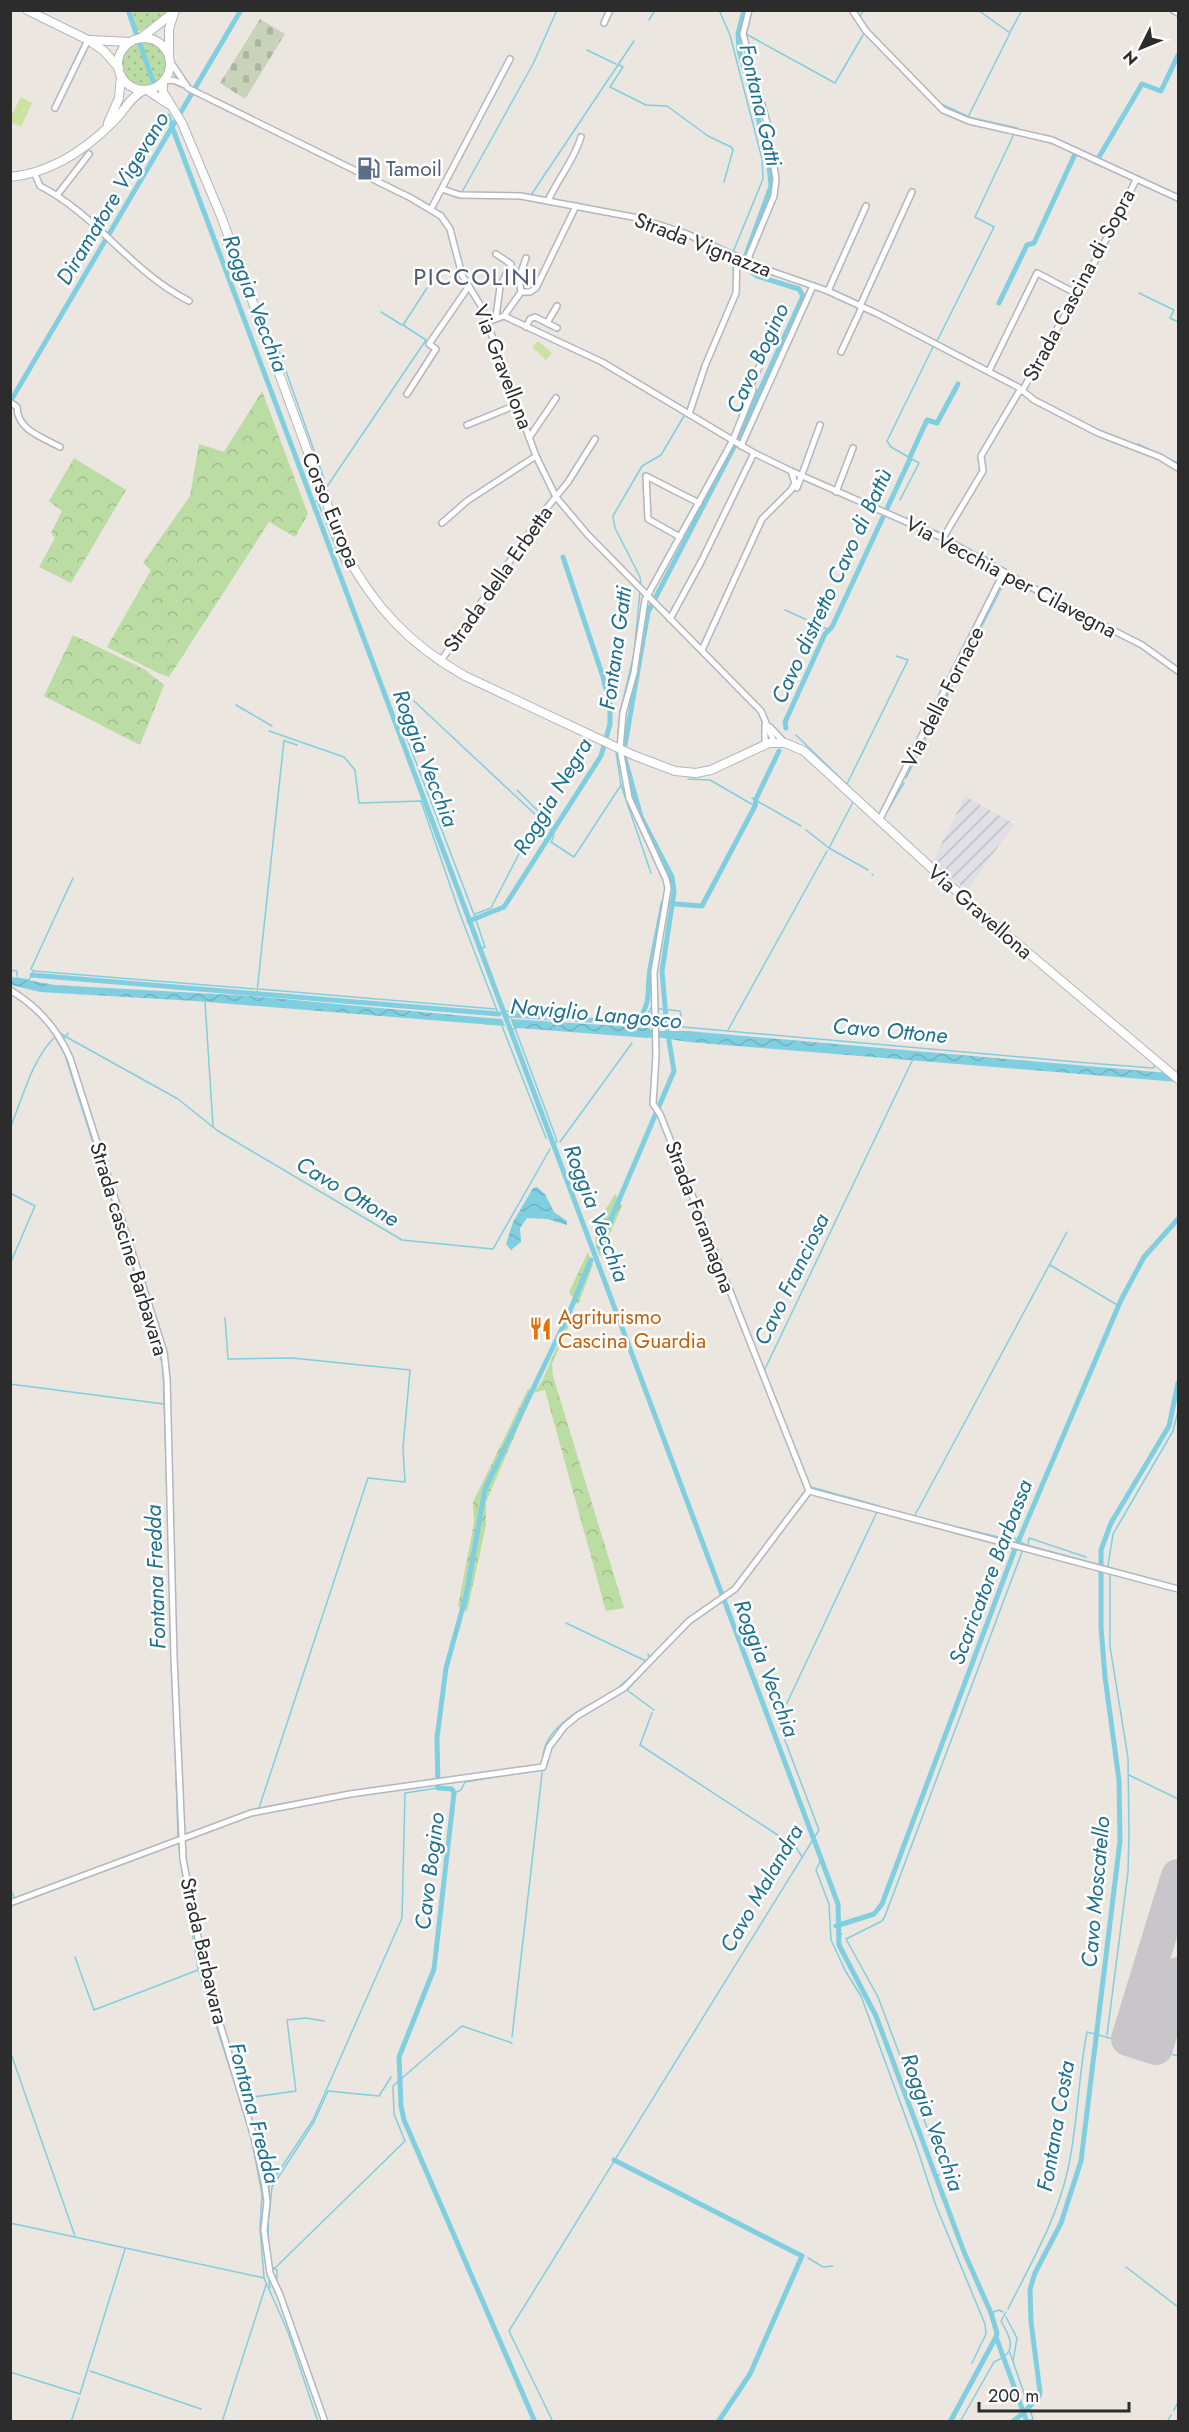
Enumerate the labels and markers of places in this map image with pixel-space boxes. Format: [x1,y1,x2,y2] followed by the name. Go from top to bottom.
[386,154,442,184] place label: Tamoil
[355,156,381,182] fuel station icon: Tamoil
[558,1302,706,1356] place label: Agriturismo Cascina Guardia
[527,1316,553,1342] restaurant icon: Agriturismo Cascina Guardia

